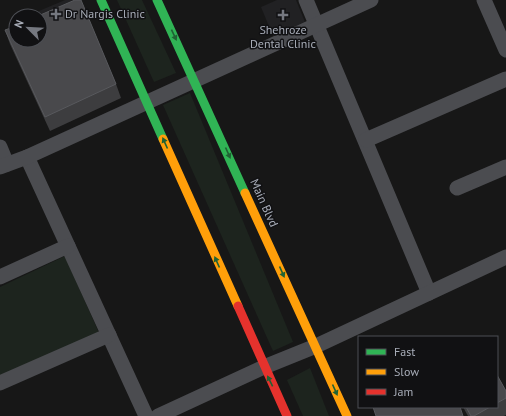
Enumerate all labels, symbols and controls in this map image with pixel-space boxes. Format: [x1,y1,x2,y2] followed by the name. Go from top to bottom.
[65,6,146,21] place label: Dr Nargis Clinic
[8,8,48,48] north arrow
[50,8,62,20] marker: Dr Nargis Clinic
[277,9,289,21] marker: Shehroze Dental Clinic
[11,18,27,30] text: N
[250,22,317,51] place label: Shehroze Dental Clinic
[171,30,177,41] one-way arrow
[161,137,168,149] one-way arrow
[225,148,231,159] one-way arrow
[247,176,282,229] street label: Main Blvd
[214,256,220,268] one-way arrow
[279,266,285,277] one-way arrow
[358,336,498,408] legend
[394,344,415,359] text: Fast
[394,364,419,379] text: Slow
[267,375,273,386] one-way arrow
[393,384,413,399] text: Jam
[332,385,338,396] one-way arrow

